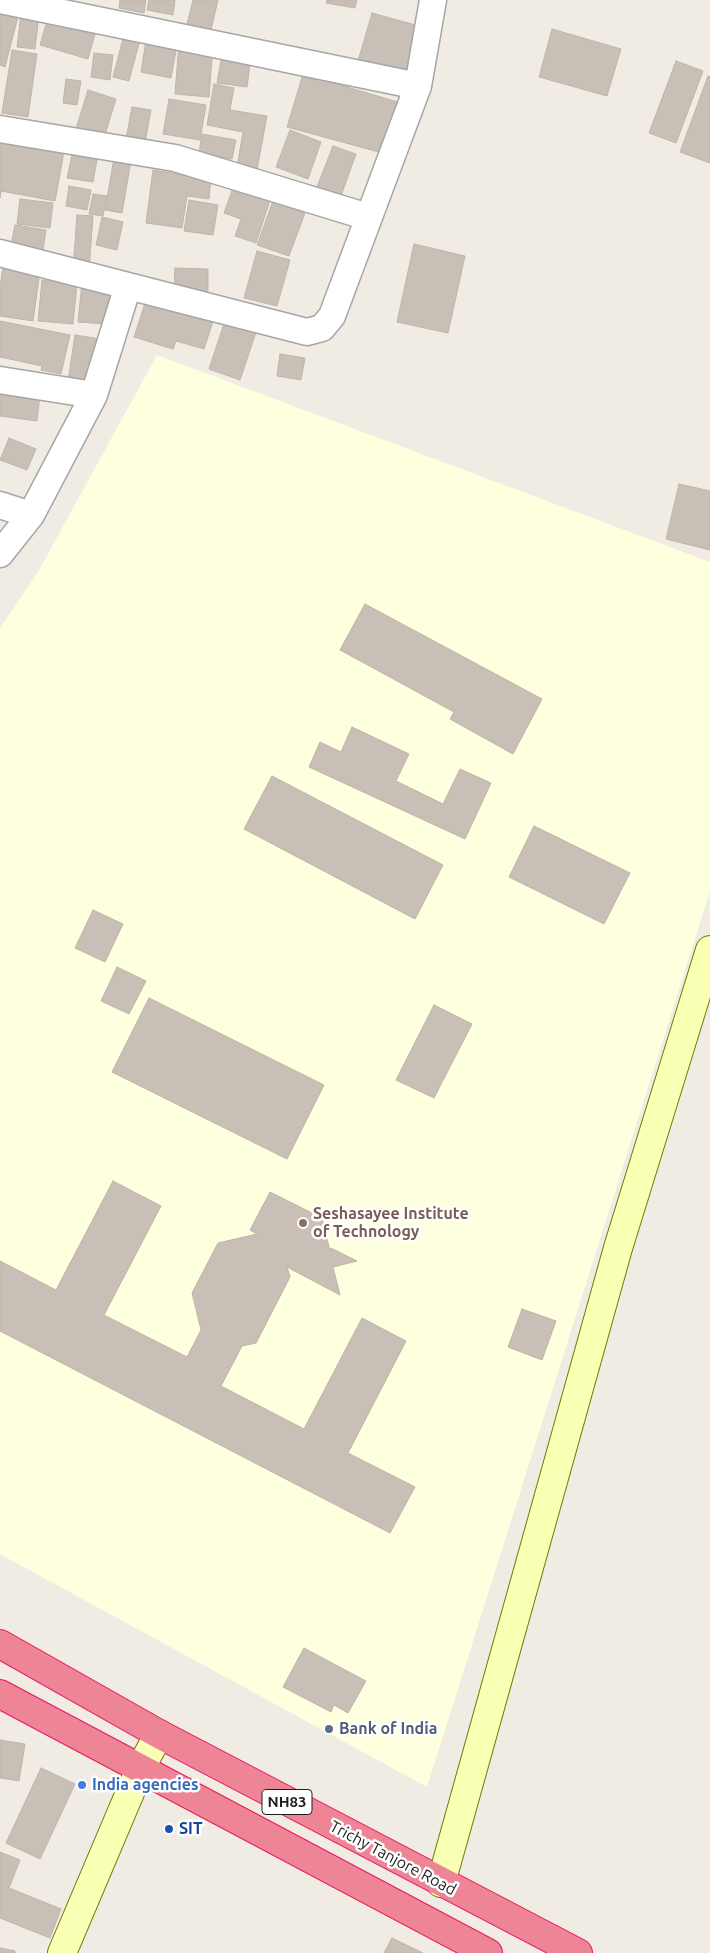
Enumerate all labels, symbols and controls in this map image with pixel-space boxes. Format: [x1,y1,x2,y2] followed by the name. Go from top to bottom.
[313,1204,469,1242] place label: Seshasayee Institute of Technology
[297,1217,309,1229] marker: Seshasayee Institute of Technology
[339,1719,437,1739] place label: Bank of India
[323,1723,335,1735] marker: Bank of India
[92,1775,198,1795] place label: India agencies
[76,1779,88,1791] marker: India agencies
[262,1790,312,1814] road number: NH83
[327,1817,459,1899] street label: Trichy Tanjore Road
[179,1819,203,1839] place label: SIT
[163,1823,175,1835] marker: SIT

